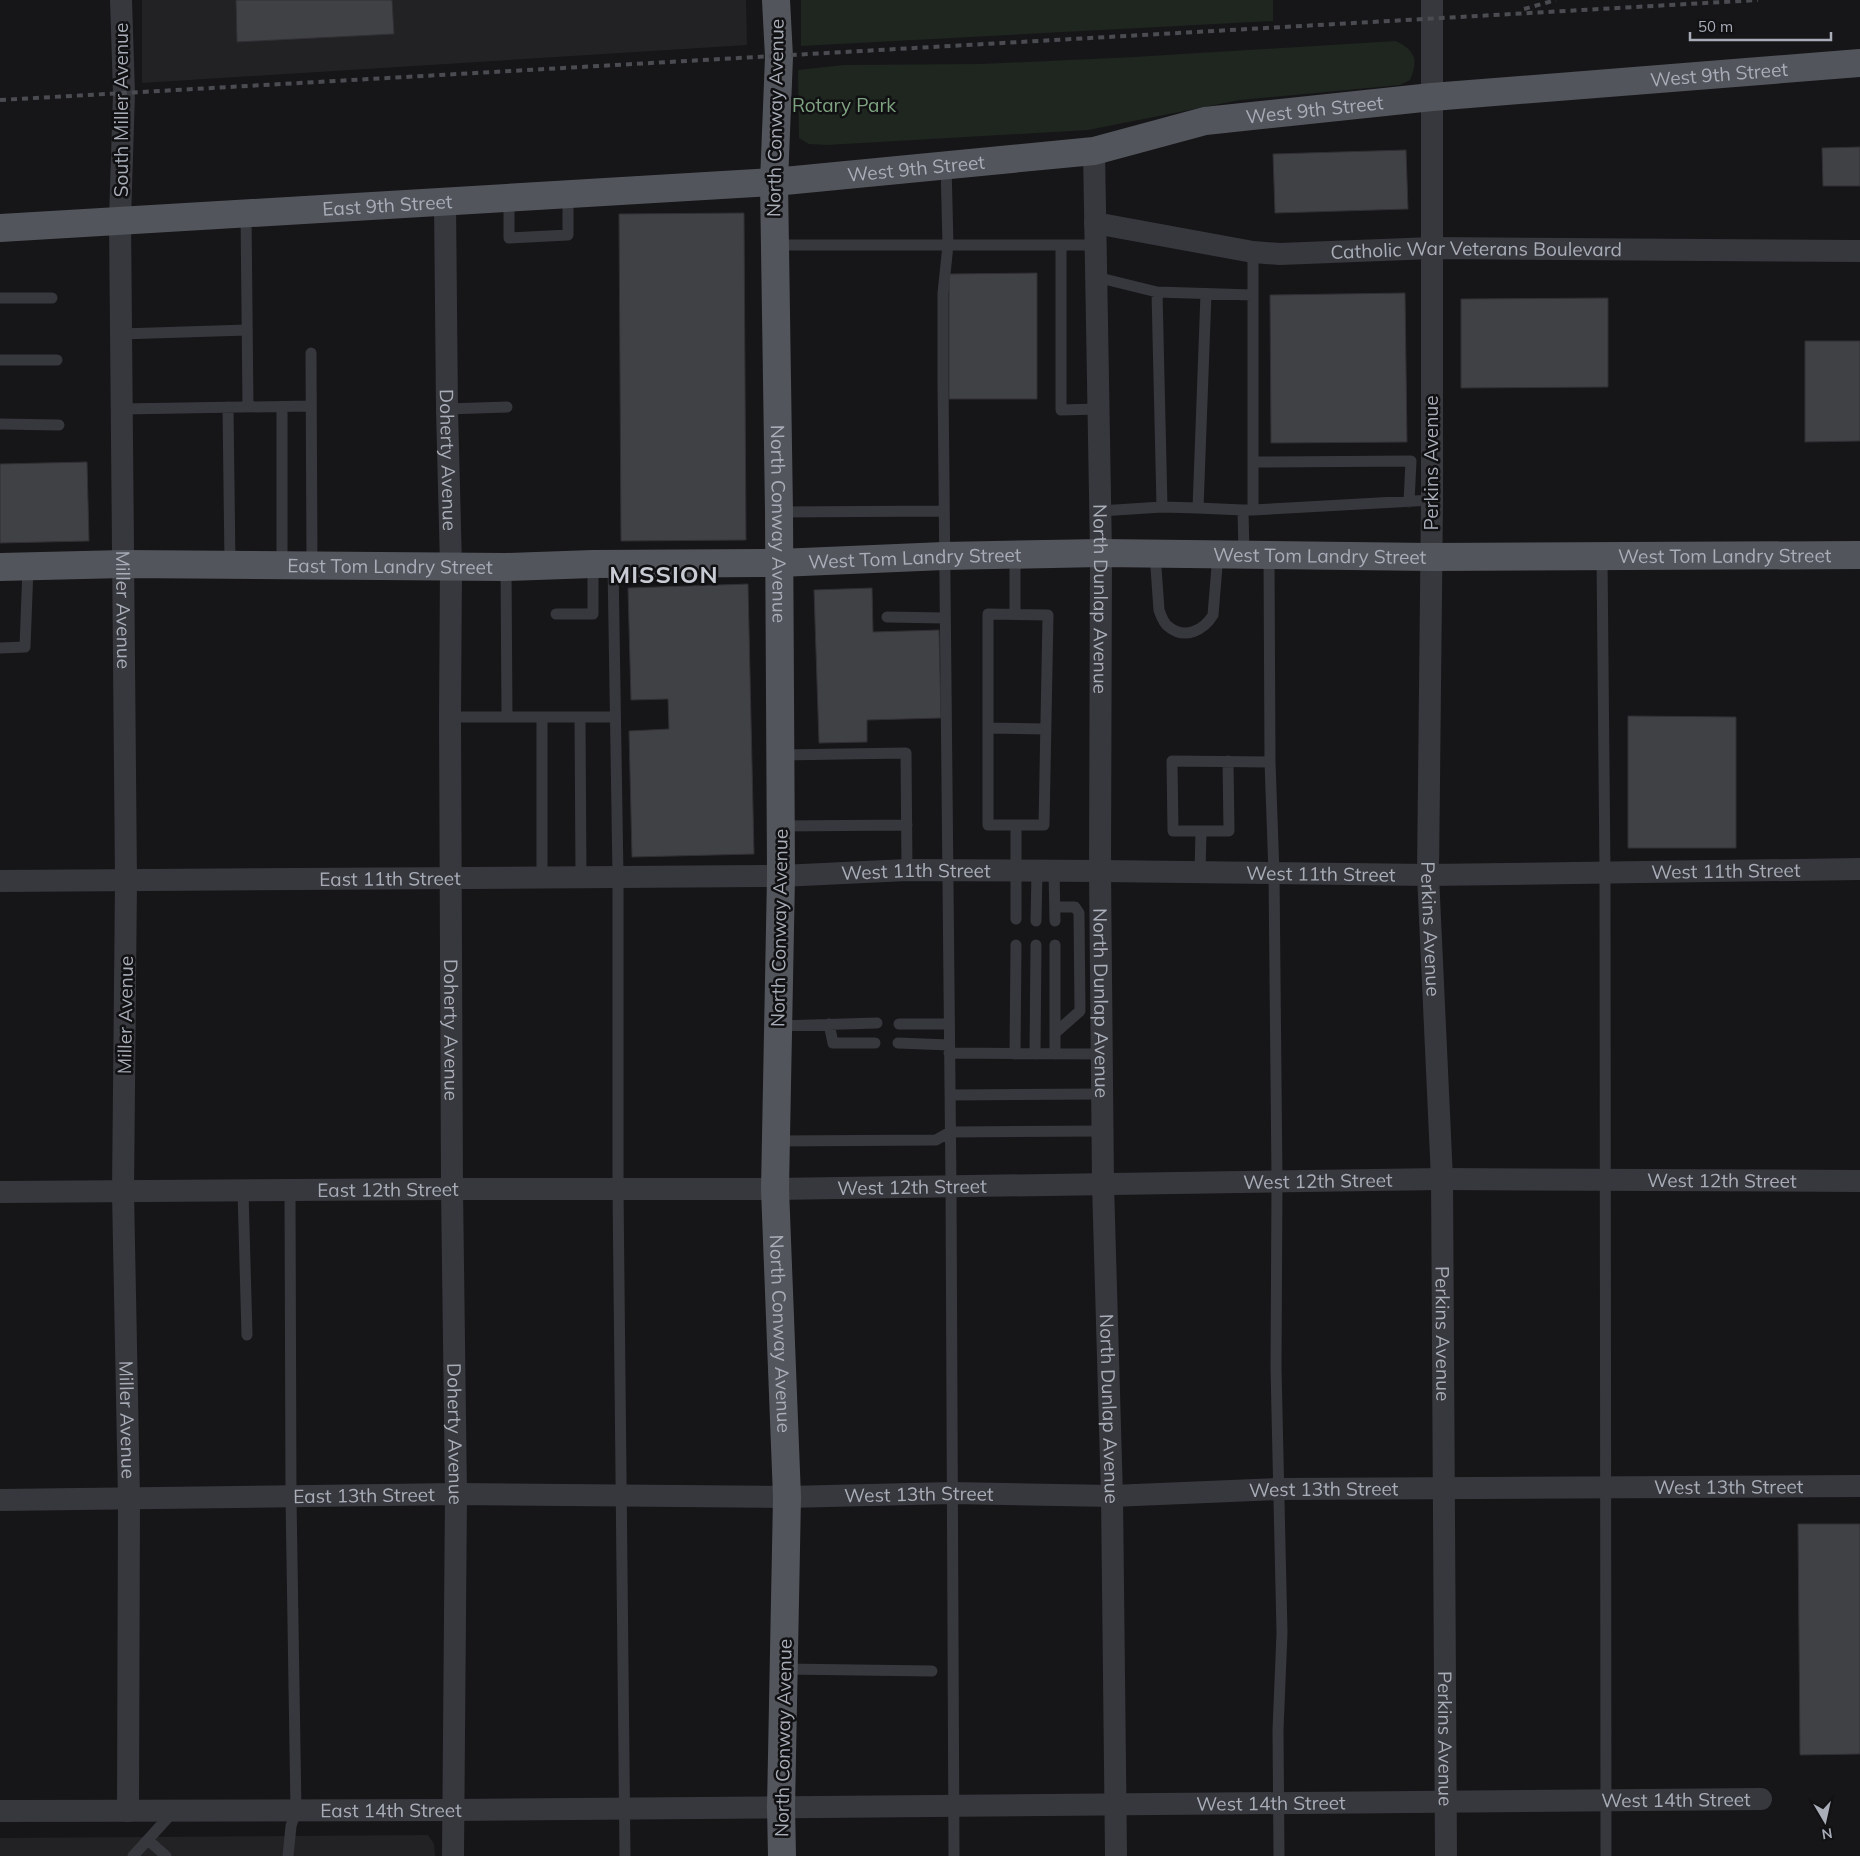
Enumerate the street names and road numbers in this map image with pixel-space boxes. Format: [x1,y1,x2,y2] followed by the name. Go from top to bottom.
[761,19,789,217] street label: North Conway Avenue
[109,23,133,197] street label: South Miller Avenue
[1649,57,1789,92] street label: West 9th Street
[1245,90,1385,129] street label: West 9th Street
[846,150,986,187] street label: West 9th Street
[322,189,453,221] street label: East 9th Street
[1330,236,1622,264] street label: Catholic War Veterans Boulevard
[435,389,462,531] street label: Doherty Avenue
[1419,395,1443,531] street label: Perkins Avenue
[766,424,792,623] street label: North Conway Avenue
[1088,504,1113,694] street label: North Dunlap Avenue
[1213,542,1427,569] street label: West Tom Landry Street
[808,543,1022,574] street label: West Tom Landry Street
[1618,543,1832,568] street label: West Tom Landry Street
[111,551,136,669] street label: Miller Avenue
[287,553,493,579] street label: East Tom Landry Street
[765,829,793,1027] street label: North Conway Avenue
[841,858,991,885] street label: West 11th Street
[1651,858,1801,884] street label: West 11th Street
[1246,861,1396,887] street label: West 11th Street
[1416,861,1446,997] street label: Perkins Avenue
[319,866,461,891] street label: East 11th Street
[1088,908,1114,1098] street label: North Dunlap Avenue
[112,956,138,1074] street label: Miller Avenue
[439,959,464,1101] street label: Doherty Avenue
[1243,1168,1393,1194] street label: West 12th Street
[1647,1168,1797,1193] street label: West 12th Street
[837,1174,987,1200] street label: West 12th Street
[317,1177,459,1202] street label: East 12th Street
[765,1234,796,1433] street label: North Conway Avenue
[1431,1266,1455,1401] street label: Perkins Avenue
[1095,1313,1124,1504] street label: North Dunlap Avenue
[114,1360,141,1479] street label: Miller Avenue
[442,1363,468,1505] street label: Doherty Avenue
[1654,1474,1804,1499] street label: West 13th Street
[1248,1476,1399,1502] street label: West 13th Street
[844,1481,994,1508] street label: West 13th Street
[293,1482,435,1508] street label: East 13th Street
[769,1639,797,1837] street label: North Conway Avenue
[1433,1671,1458,1806] street label: Perkins Avenue
[1601,1787,1751,1812] street label: West 14th Street
[1196,1790,1346,1816] street label: West 14th Street
[320,1798,462,1822] street label: East 14th Street

